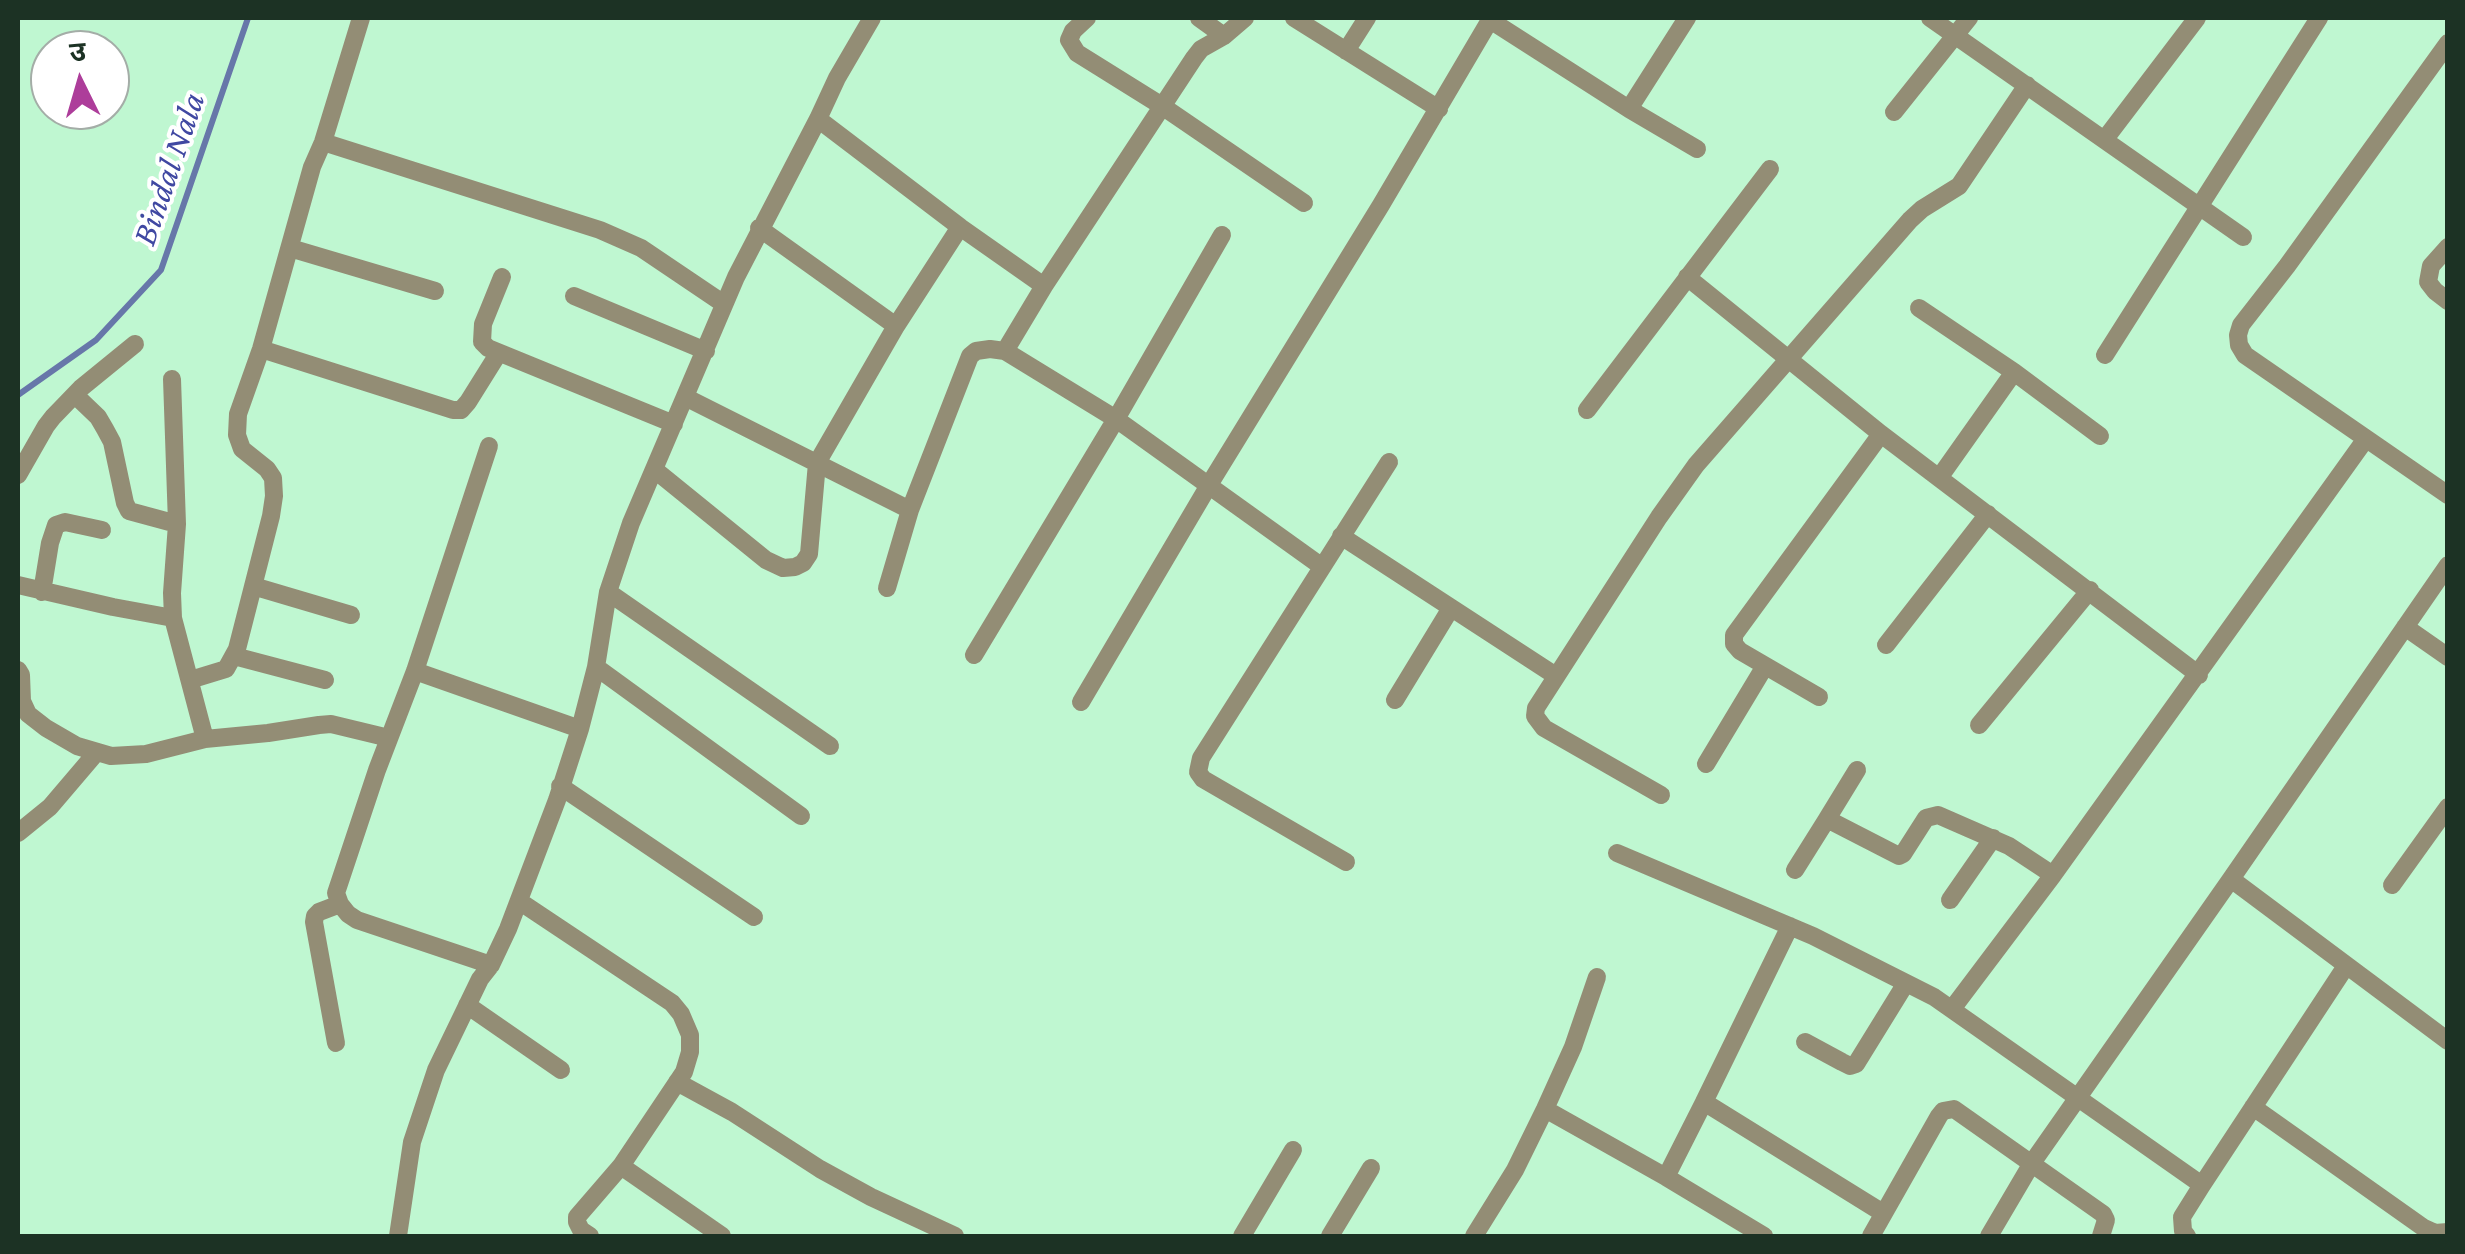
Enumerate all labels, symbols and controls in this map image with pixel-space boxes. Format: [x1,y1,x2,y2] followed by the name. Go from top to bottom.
[30,30,130,130] north arrow
[68,35,87,68] text: उ
[123,87,215,251] water label: Bindal Nala

